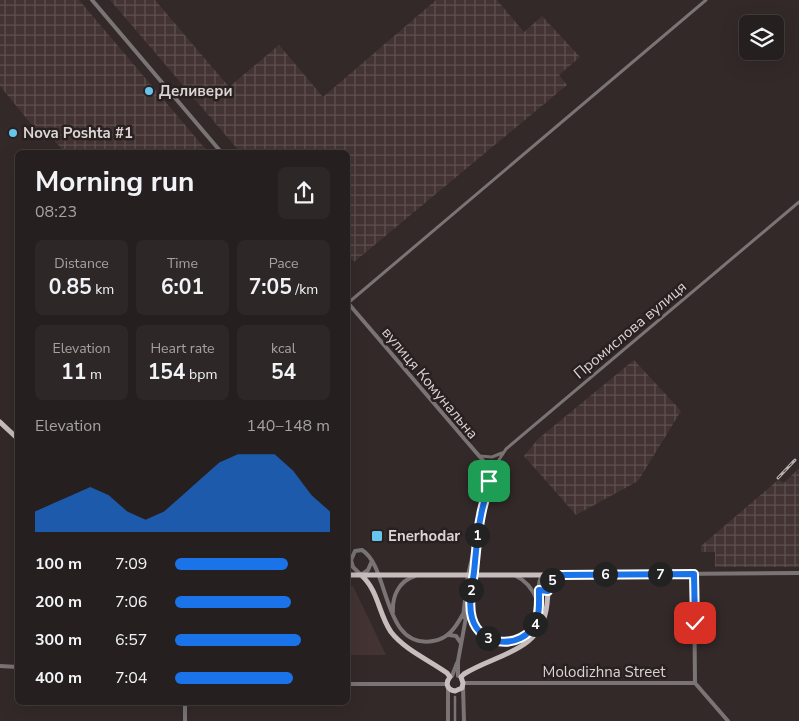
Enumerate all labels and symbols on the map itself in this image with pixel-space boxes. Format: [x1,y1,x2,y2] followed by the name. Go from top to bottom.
[159,81,232,101] place label: Деливери
[143,85,155,97] marker: Деливери
[23,123,133,143] place label: Nova Poshta #1
[7,127,19,139] marker: Nova Poshta #1
[569,277,691,383] street label: Промислова вулиця
[377,323,483,443] street label: вулиця Комунальна
[468,460,510,502] pin
[464,522,490,548] pin: 1
[388,526,460,546] place label: Enerhodar
[370,529,384,543] marker: Enerhodar
[592,562,618,586] pin: 6
[648,562,672,586] pin: 7
[540,568,564,592] pin: 5
[458,578,484,602] pin: 2
[674,602,716,644] pin
[522,612,548,636] pin: 4
[476,626,500,650] pin: 3
[543,662,666,682] street label: Molodizhna Street

